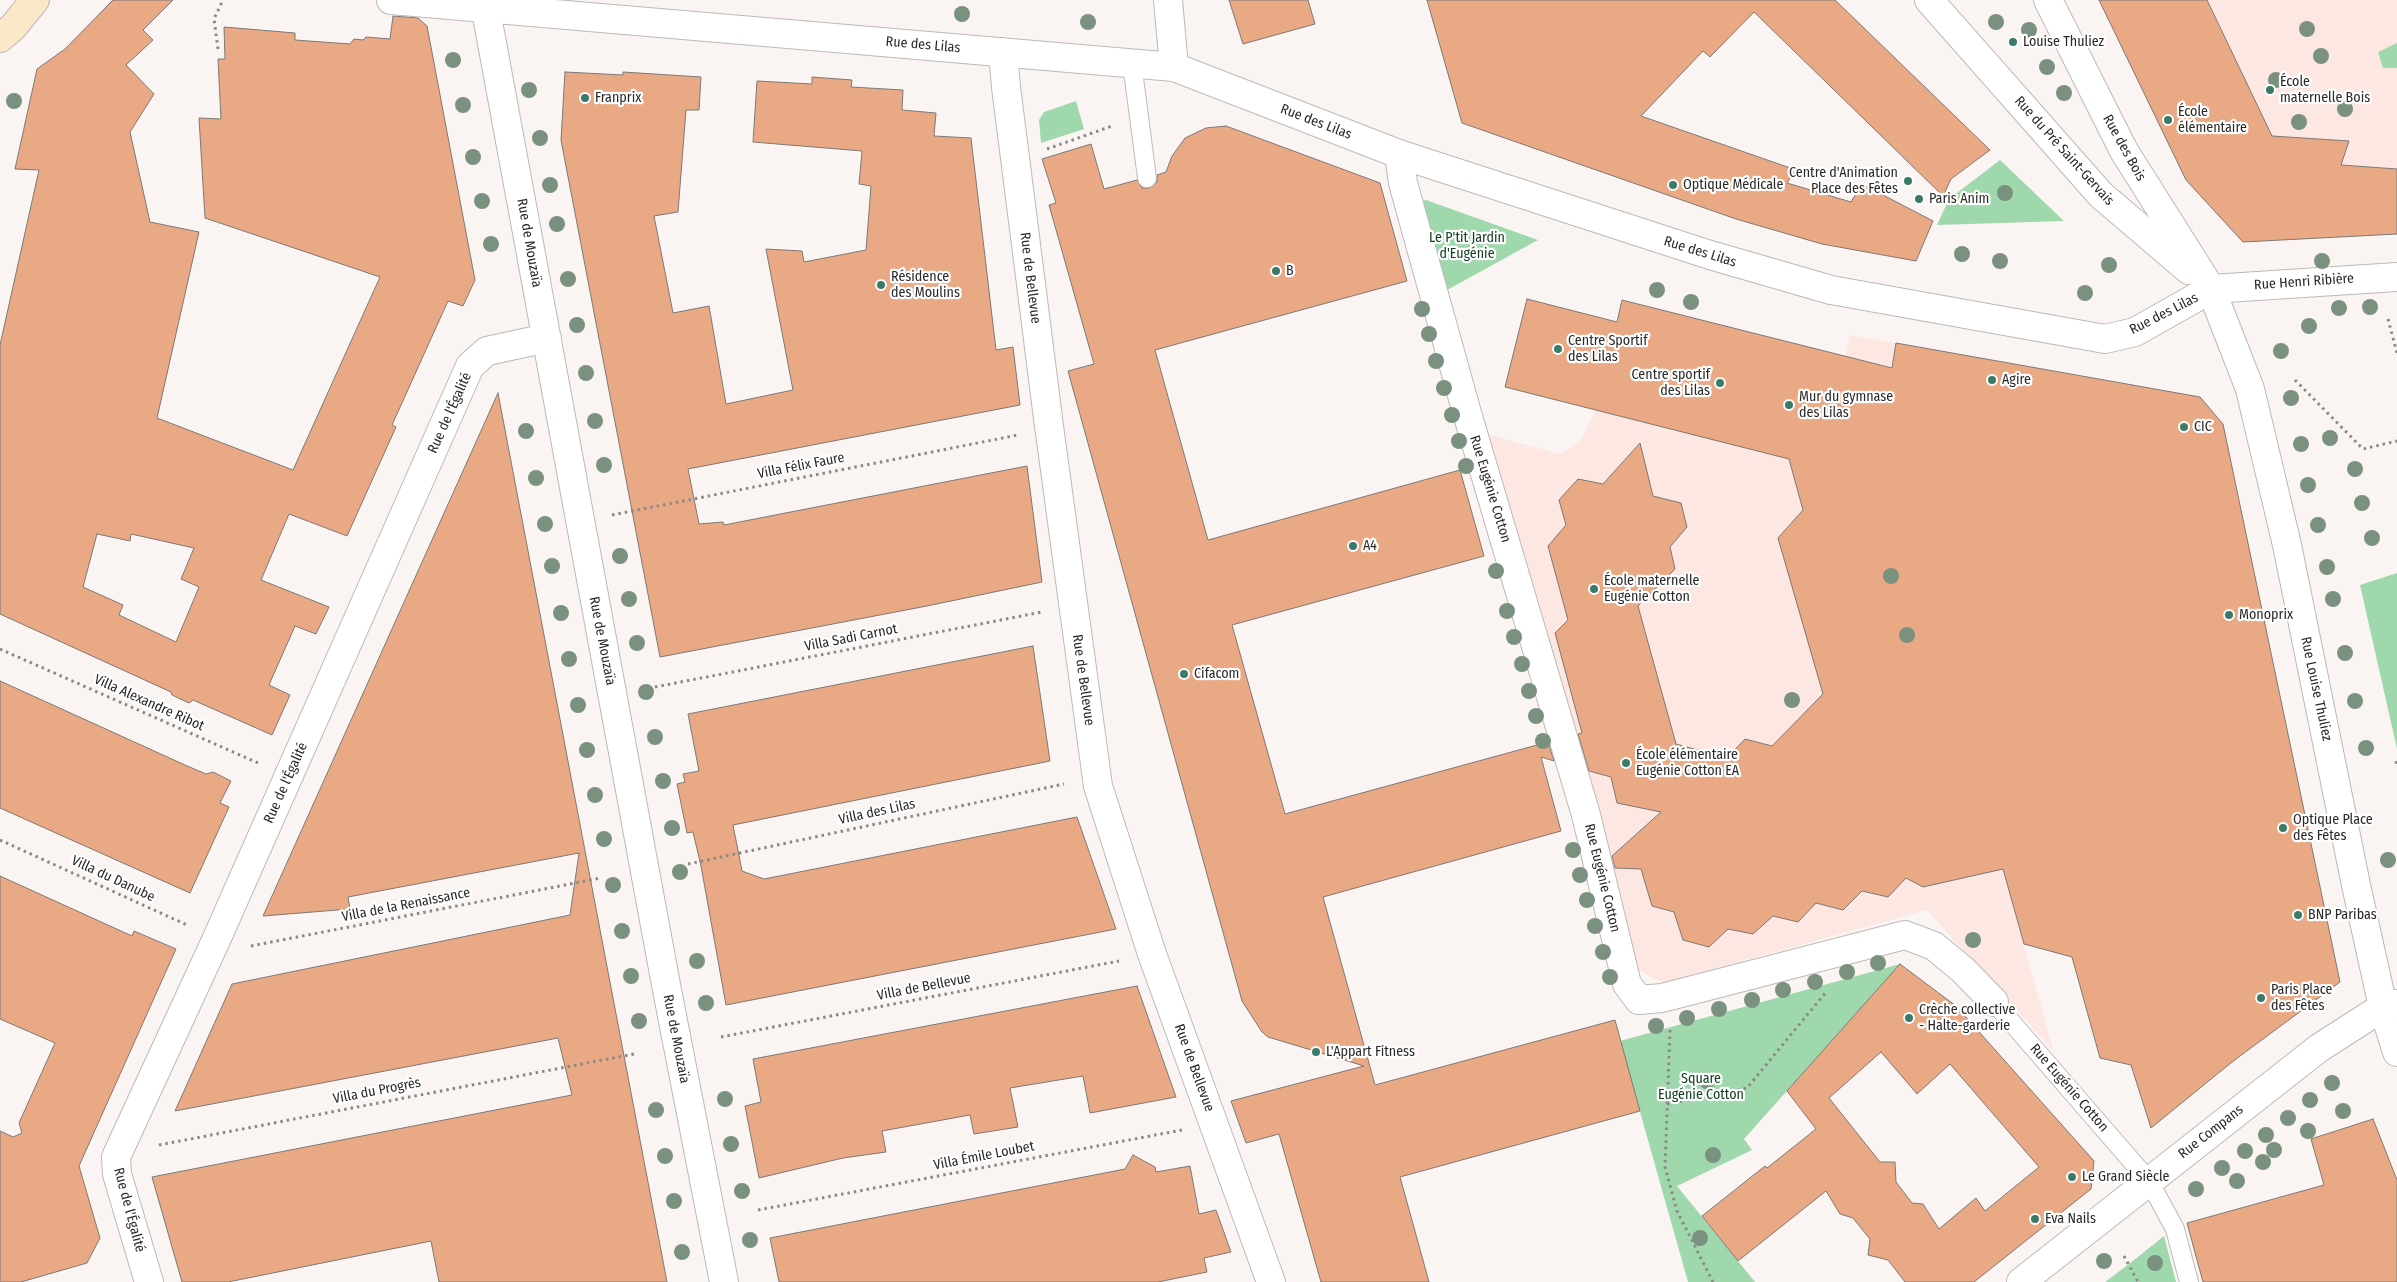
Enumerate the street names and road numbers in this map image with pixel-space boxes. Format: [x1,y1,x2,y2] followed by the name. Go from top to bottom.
[885,33,961,57] street label: Rue des Lilas
[2011,93,2117,209] street label: Rue du Pré Saint-Gervais
[1278,101,1354,143] street label: Rue des Lilas
[2099,112,2149,184] street label: Rue des Bois
[513,197,545,289] street label: Rue de Mouzaïa
[1016,231,1044,325] street label: Rue de Bellevue
[1662,233,1738,271] street label: Rue des Lilas
[2253,270,2355,294] street label: Rue Henri Ribière
[2127,290,2201,338] street label: Rue des Lilas
[425,370,475,456] street label: Rue de l'Égalité
[1466,433,1514,545] street label: Rue Eugénie Cotton
[756,449,846,483] street label: Villa Félix Faure
[585,595,619,687] street label: Rue de Mouzaïa
[803,621,899,655] street label: Villa Sadi Carnot
[1068,633,1098,727] street label: Rue de Bellevue
[2297,635,2335,743] street label: Rue Louise Thuliez
[91,671,207,735] street label: Villa Alexandre Ribot
[261,740,311,826] street label: Rue de l'Égalité
[837,796,917,828] street label: Villa des Lilas
[1580,822,1624,934] street label: Rue Eugénie Cotton
[69,852,157,906] street label: Villa du Danube
[340,884,472,926] street label: Villa de la Renaissance
[876,970,972,1004] street label: Villa de Bellevue
[659,993,693,1085] street label: Rue de Mouzaïa
[1170,1022,1218,1114] street label: Rue de Bellevue
[2026,1041,2112,1135] street label: Rue Eugénie Cotton
[332,1074,422,1108] street label: Villa du Progrès
[2175,1101,2247,1163] street label: Rue Compans
[932,1138,1036,1174] street label: Villa Émile Loubet
[110,1166,148,1254] street label: Rue de l'Égalité

